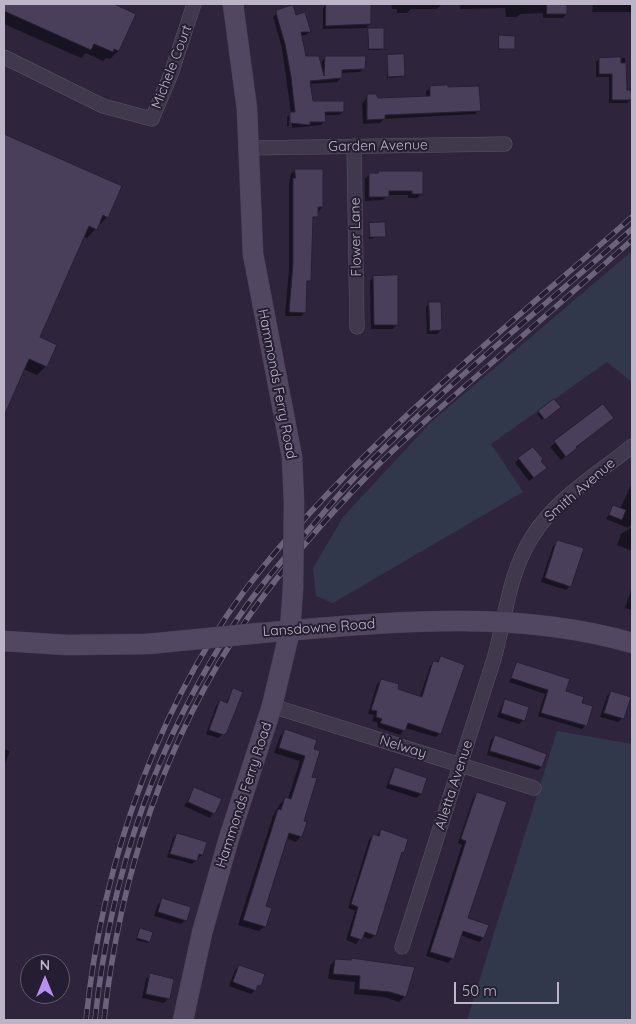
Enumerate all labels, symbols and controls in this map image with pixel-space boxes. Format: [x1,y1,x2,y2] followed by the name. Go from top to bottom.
[148,23,196,111] street label: Michele Court
[328,137,428,155] street label: Garden Avenue
[347,197,365,277] street label: Flower Lane
[254,308,300,460] street label: Hammonds Ferry Road
[541,455,619,525] street label: Smith Avenue
[262,616,376,640] street label: Lansdowne Road
[212,720,276,870] street label: Hammonds Ferry Road
[378,732,428,762] street label: Nelway
[432,738,476,832] street label: Alletta Avenue
[20,954,70,1004] north arrow
[40,956,50,974] text: N
[456,972,561,1004] scale bar
[462,981,497,1000] text: 50 m

